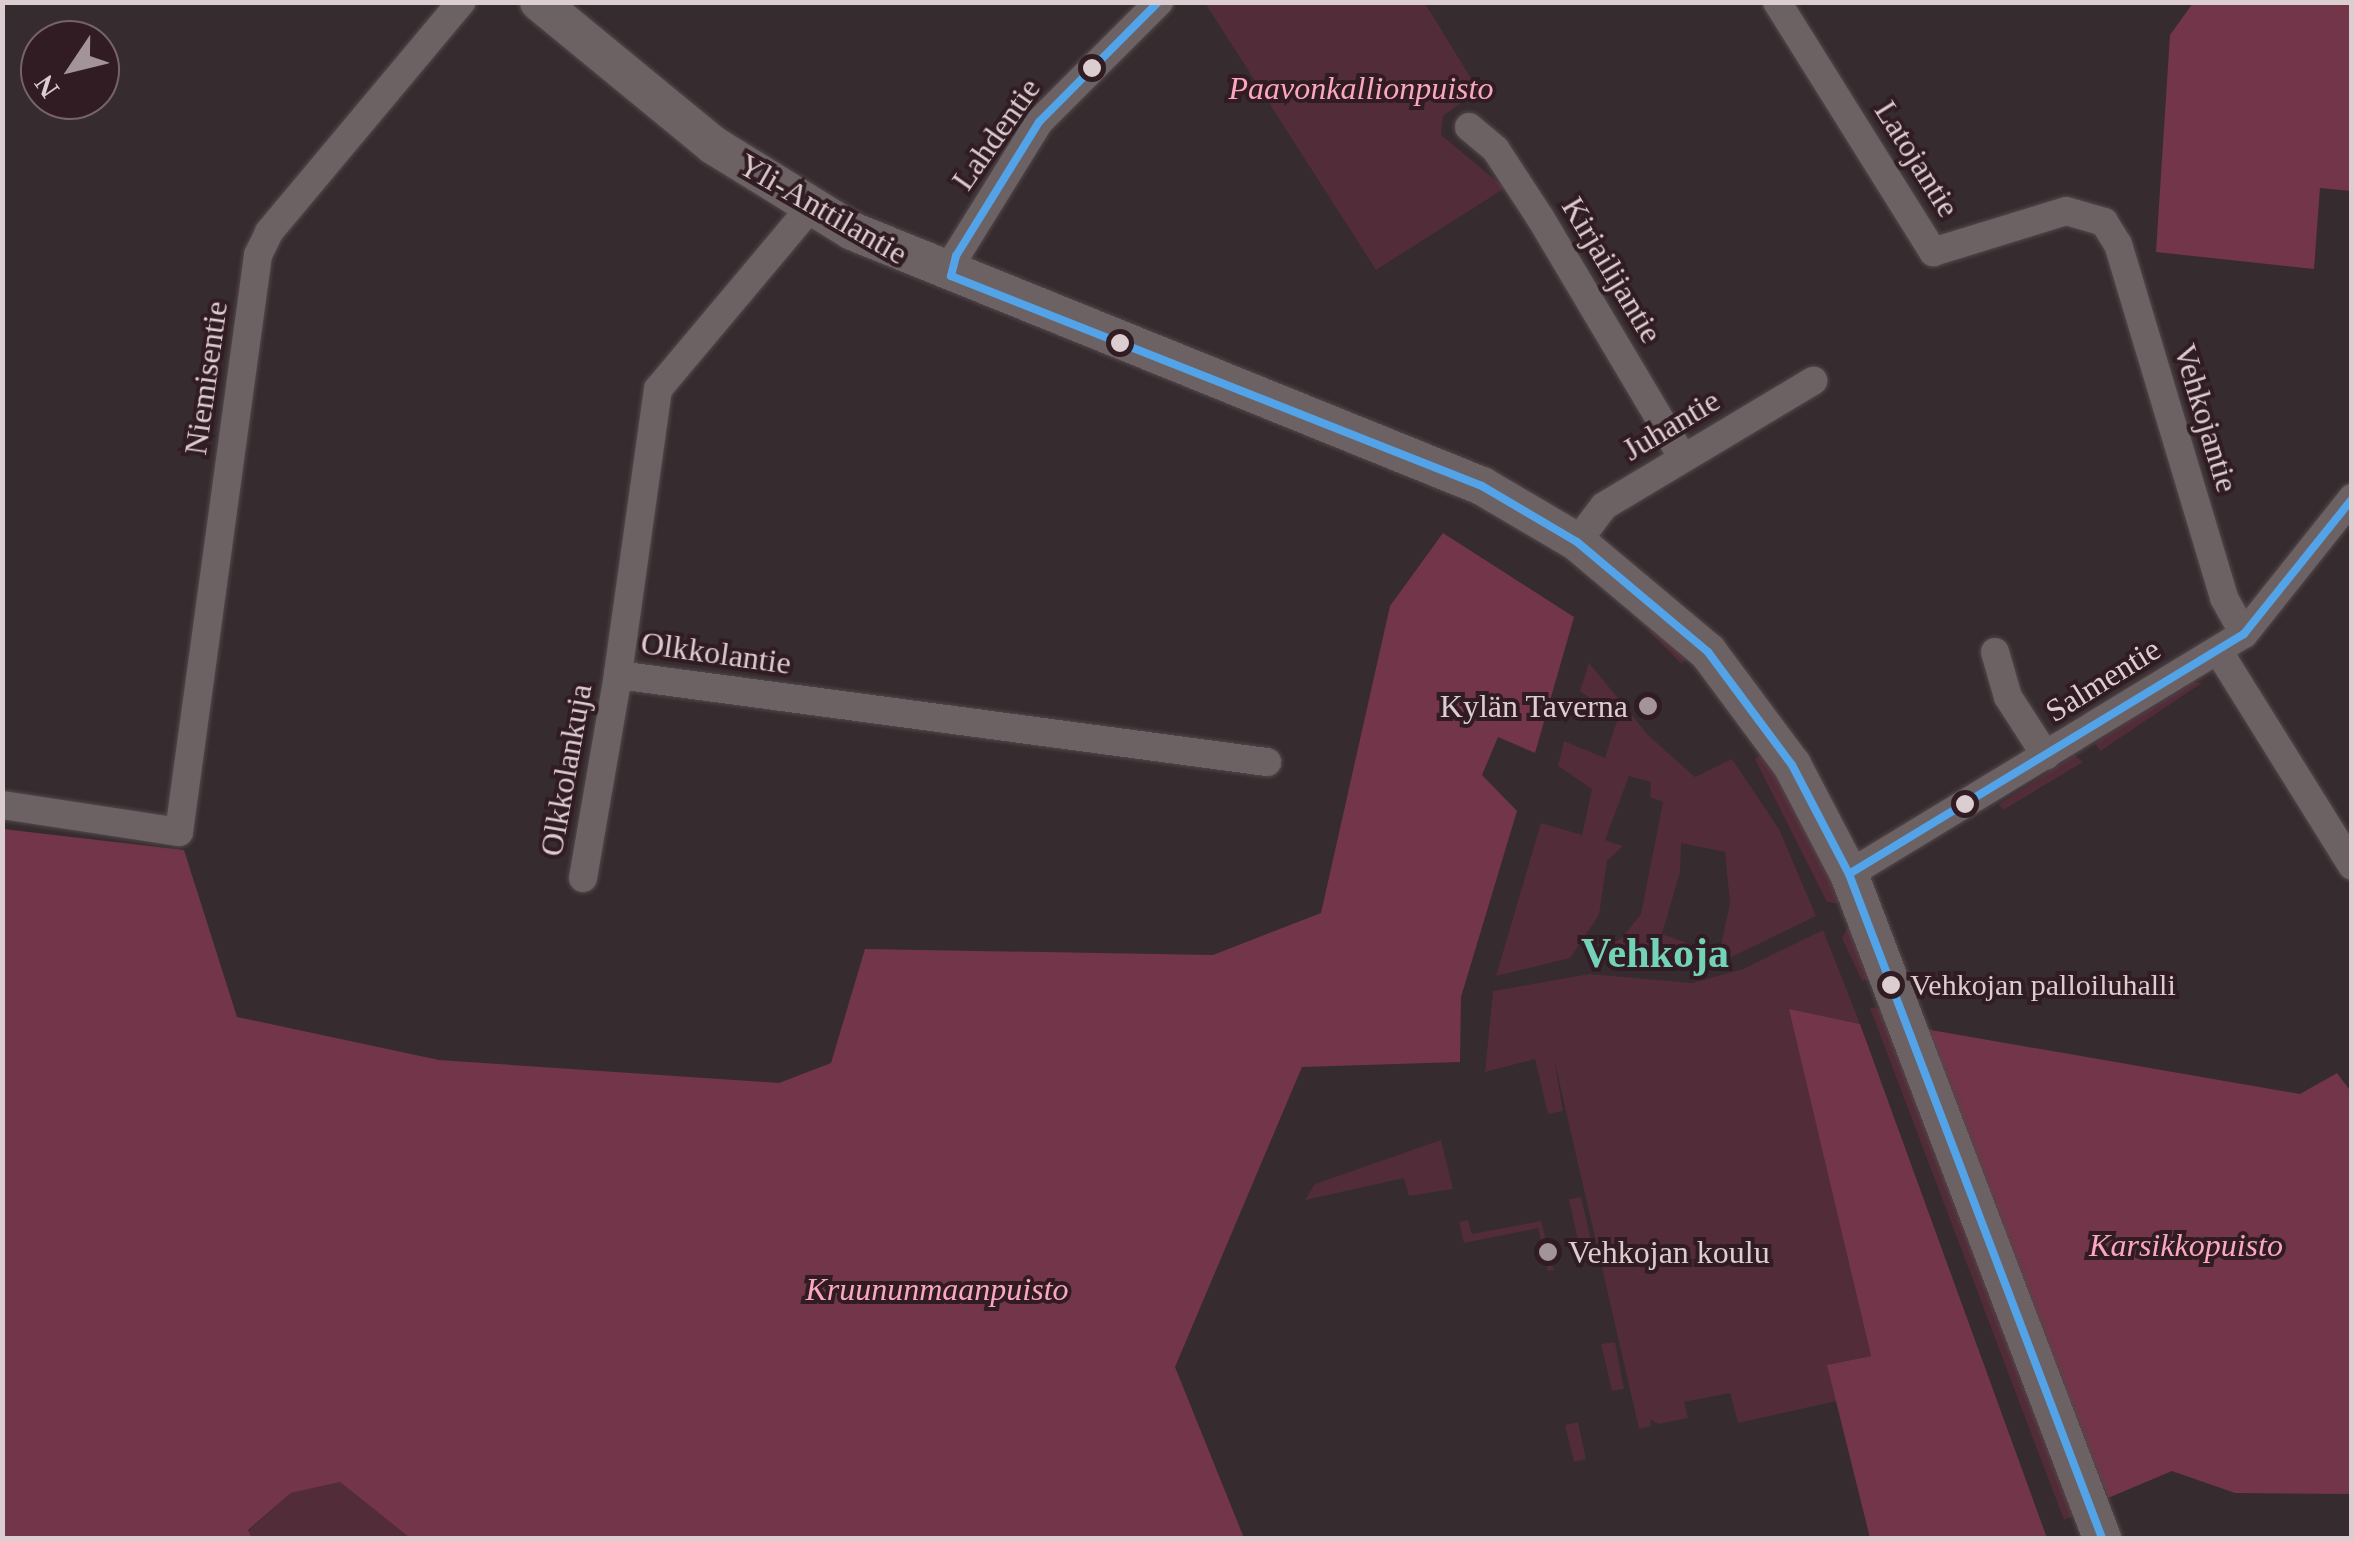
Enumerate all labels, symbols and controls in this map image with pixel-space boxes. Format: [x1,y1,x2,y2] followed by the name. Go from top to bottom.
[20,20,120,120] north arrow
[1082,58,1102,78] unlabelled marker
[28,69,65,104] text: N
[1229,69,1493,107] park label: Paavonkallionpuisto
[944,71,1048,197] street label: Lahdentie
[1866,94,1968,224] street label: Latojantie
[732,145,914,273] street label: Yli-Anttilantie
[1553,190,1671,350] street label: Kirjailijantie
[176,299,236,457] street label: Niemisentie
[1110,333,1130,353] unlabelled marker
[2165,339,2247,497] street label: Vehkojantie
[1615,381,1727,469] street label: Juhantie
[639,623,793,683] street label: Olkkolantie
[2039,630,2167,730] street label: Salmentie
[532,681,600,859] street label: Olkkolankuja
[1439,687,1628,725] place label: Kylän Taverna
[1637,695,1659,717] marker: Kylän Taverna
[1955,794,1975,814] unlabelled marker
[1581,928,1729,978] district label: Vehkoja
[1910,967,2176,1003] place label: Vehkojan palloiluhalli
[1881,975,1901,995] marker: Vehkojan palloiluhalli
[2089,1226,2283,1264] park label: Karsikkopuisto
[1568,1233,1770,1271] place label: Vehkojan koulu
[1537,1241,1559,1263] marker: Vehkojan koulu
[805,1270,1069,1308] park label: Kruununmaanpuisto

